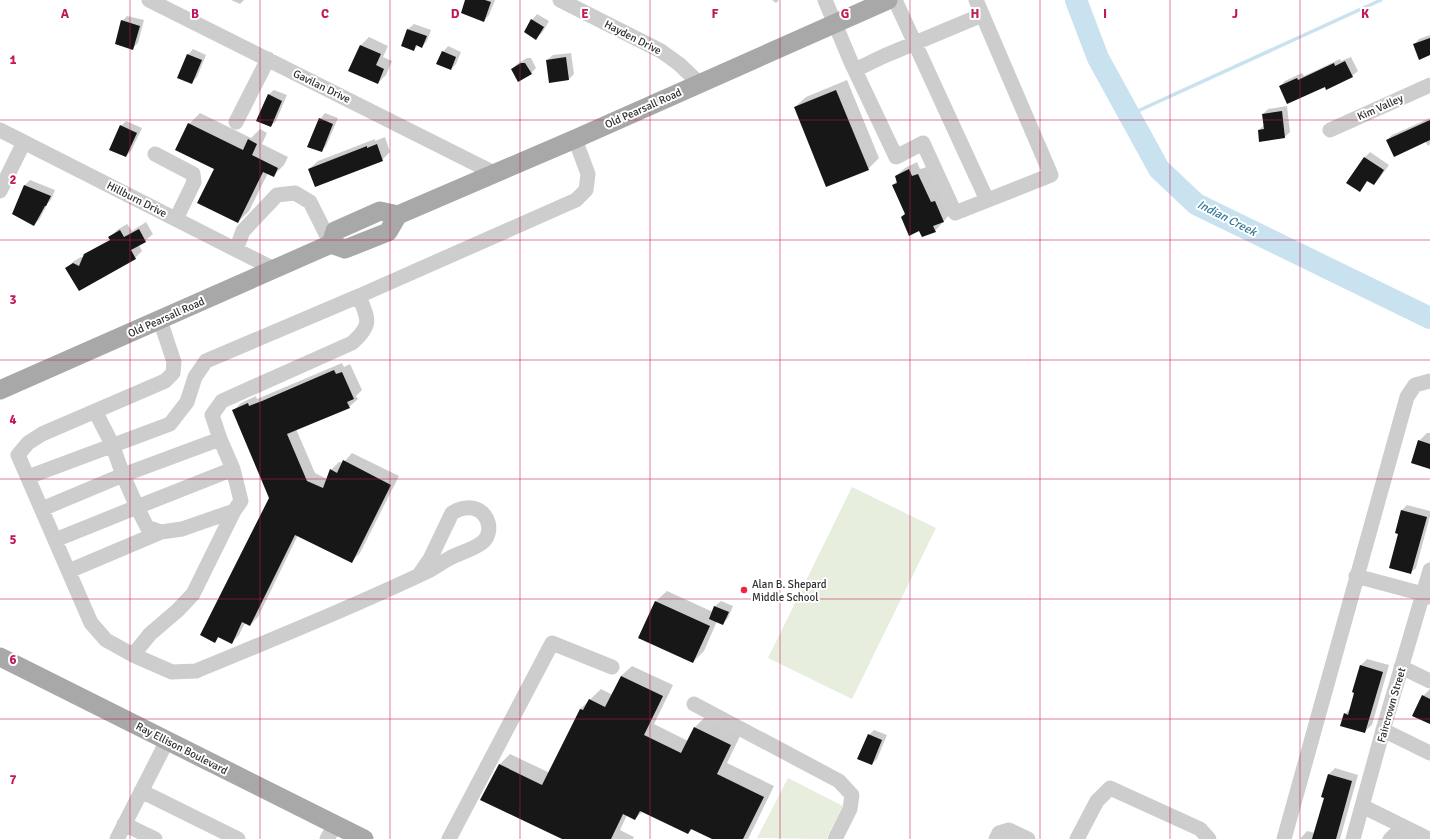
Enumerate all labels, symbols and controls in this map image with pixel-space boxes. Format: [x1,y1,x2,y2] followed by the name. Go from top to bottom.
[61,6,70,22] text: A
[191,6,199,22] text: B
[321,6,329,22] text: C
[451,6,460,22] text: D
[581,6,589,22] text: E
[712,6,719,22] text: F
[841,6,849,22] text: G
[971,6,979,22] text: H
[1103,6,1107,22] text: I
[1232,6,1238,22] text: J
[1361,6,1369,22] text: K
[602,18,663,57] street label: Hayden Drive
[9,52,17,68] text: 1
[291,67,353,106] street label: Gavilan Drive
[603,86,684,131] street label: Old Pearsall Road
[1355,91,1406,123] street label: Kim Valley
[9,172,17,188] text: 2
[105,179,169,220] street label: Hillburn Drive
[1195,197,1260,240] water label: Indian Creek
[9,292,17,308] text: 3
[126,295,207,340] street label: Old Pearsall Road
[9,412,17,428] text: 4
[9,532,17,548] text: 5
[752,578,827,604] place label: Alan B. Shepard Middle School
[739,585,749,595] marker: Alan B. Shepard Middle School
[9,652,17,668] text: 6
[1375,666,1408,744] street label: Faircrown Street
[134,720,230,777] street label: Ray Ellison Boulevard
[9,772,17,788] text: 7

